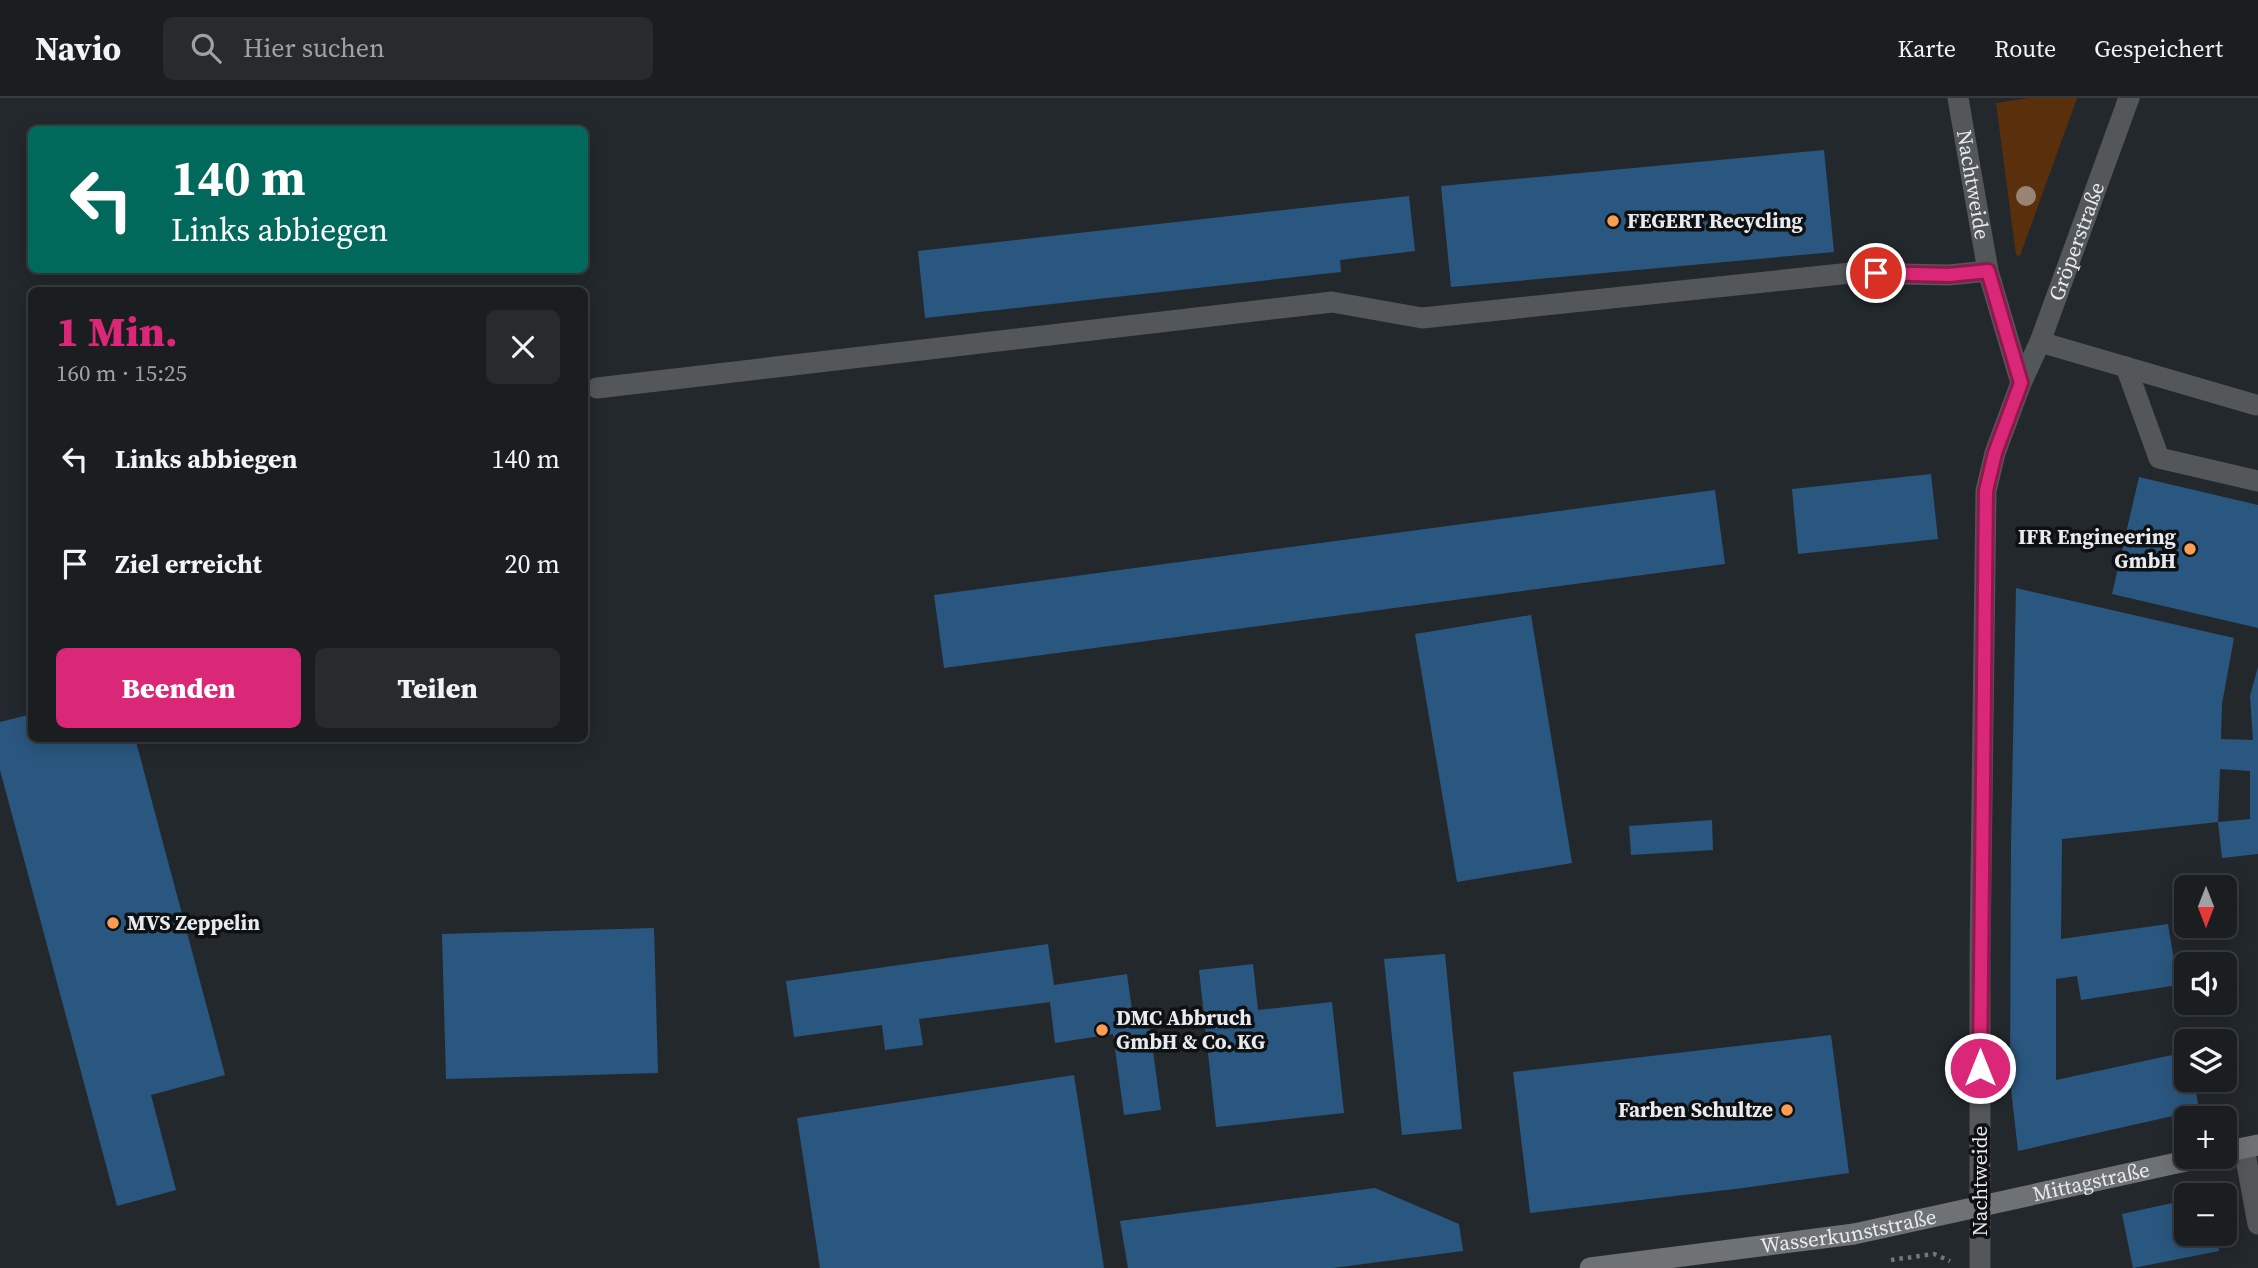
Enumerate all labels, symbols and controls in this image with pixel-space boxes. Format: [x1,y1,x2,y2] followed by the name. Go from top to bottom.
[163,17,653,80] search box
[35,26,121,71] text: Navio
[187,29,225,67] icon: search
[243,30,385,66] text: Hier suchen
[1897,32,1956,65] text: Karte
[1994,32,2056,65] text: Route
[2094,32,2223,65] text: Gespeichert
[1950,128,1997,242] street label: Nachtweide
[171,144,306,211] text: 140 m
[56,154,147,245] icon: left
[2041,178,2111,305] street label: Gröperstraße
[1627,206,1804,235] place label: FEGERT Recycling
[171,208,388,252] text: Links abbiegen
[1605,213,1621,229] marker: FEGERT Recycling
[1846,243,1906,303] pin
[1857,254,1895,292] icon: arrive
[56,302,178,360] text: 1 Min.
[486,310,560,384] button: close
[56,357,187,389] text: 160 m · 15:25
[56,440,94,478] icon: left
[115,441,298,477] text: Links abbiegen
[492,441,560,477] text: 140 m
[2018,522,2177,575] place label: IFR Engineering GmbH
[2182,541,2198,557] marker: IFR Engineering GmbH
[56,545,94,583] icon: arrive
[115,546,262,582] text: Ziel erreicht
[505,546,560,582] text: 20 m
[56,648,301,728] button: Beenden
[315,648,560,728] button: Teilen
[2174,875,2236,938] north arrow
[2174,875,2237,1246] map controls
[127,908,260,937] place label: MVS Zeppelin
[105,915,121,931] marker: MVS Zeppelin
[2174,952,2237,1015] button: sound
[1116,1003,1265,1056] place label: DMC Abbruch GmbH & Co. KG
[1094,1022,1110,1038] marker: DMC Abbruch GmbH & Co. KG
[2174,1029,2237,1092] button: layers
[1943,1031,2017,1105] position arrow
[1618,1095,1773,1124] place label: Farben Schultze
[1779,1102,1795,1118] marker: Farben Schultze
[2174,1106,2237,1169] button: +
[1965,1126,1994,1236] street label: Nachtweide
[2030,1154,2152,1208] street label: Mittagstraße
[2174,1183,2237,1246] button: −
[1759,1201,1939,1260] street label: Wasserkunststraße

